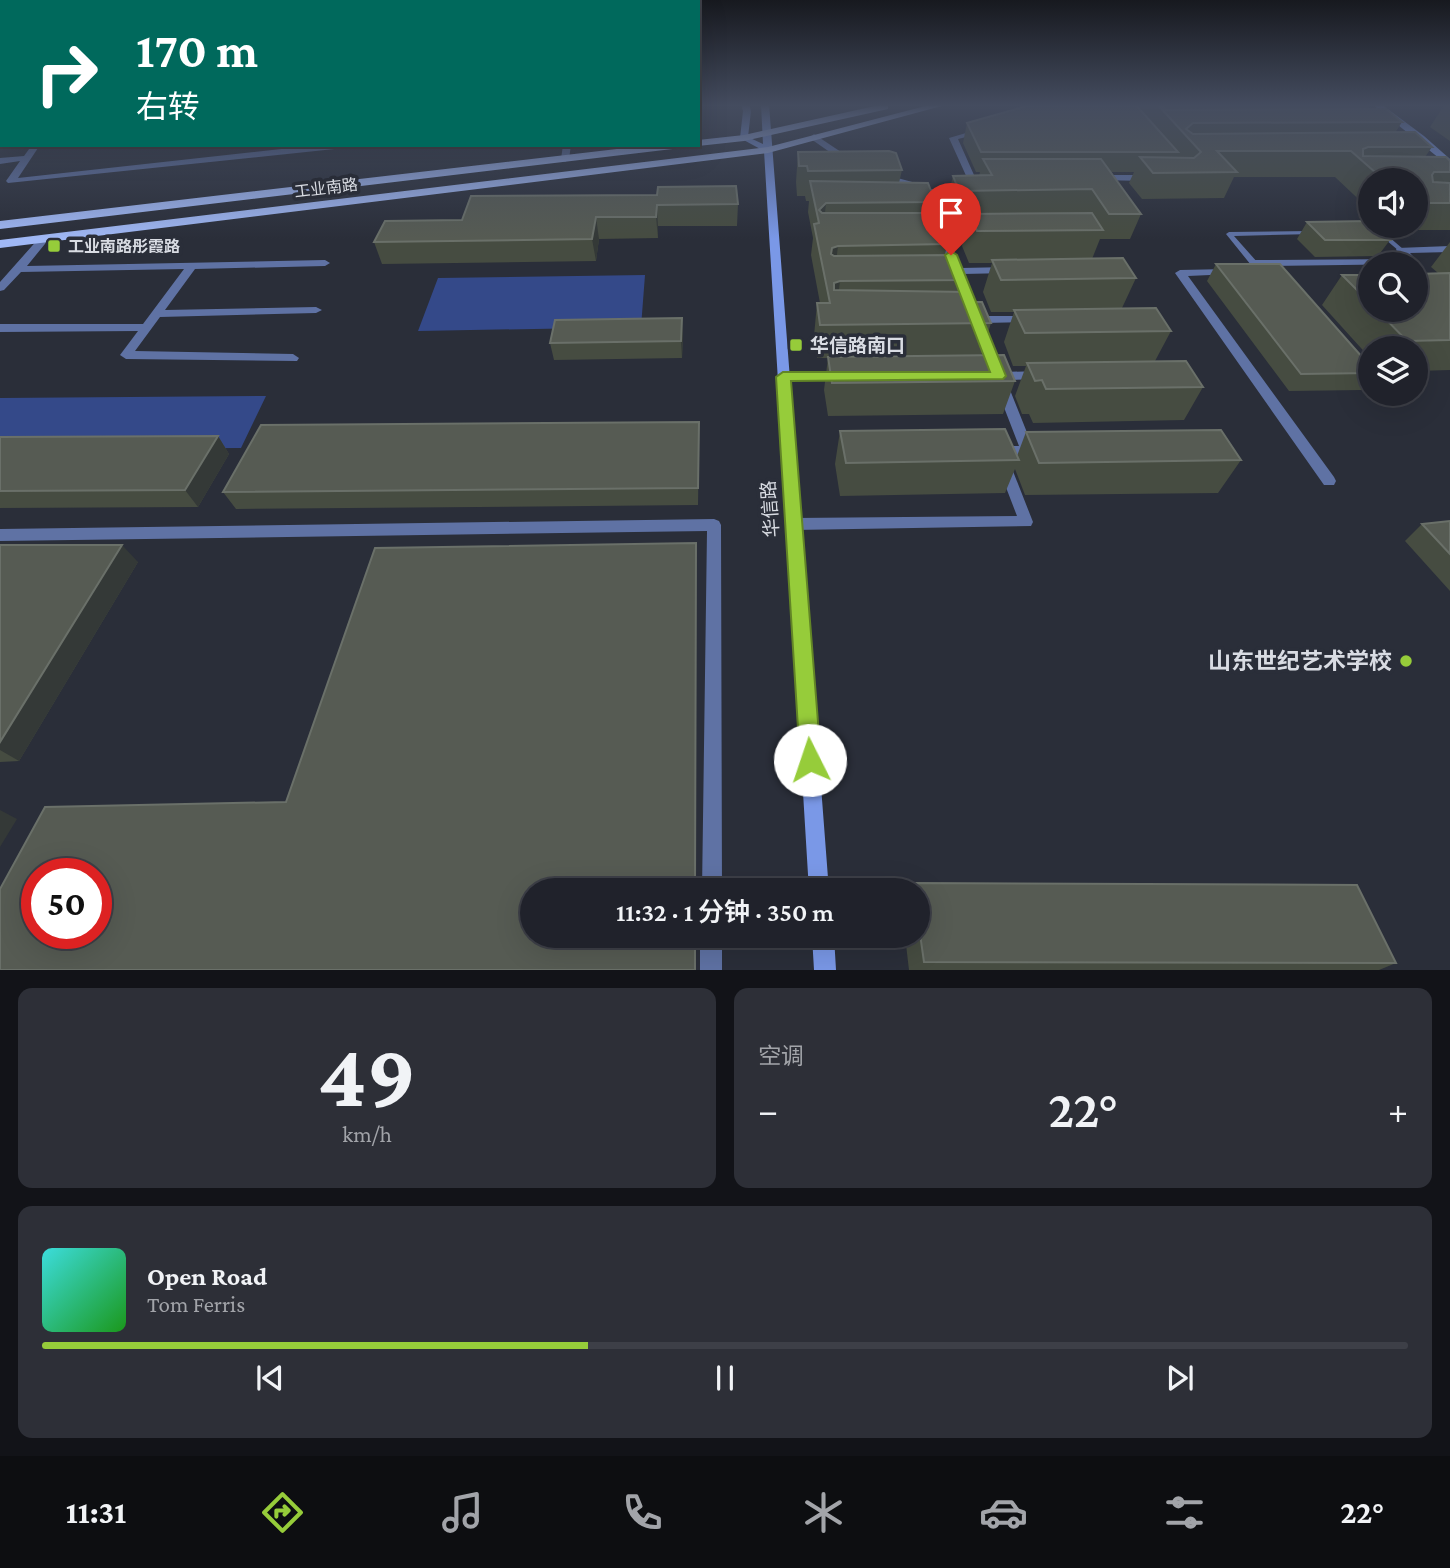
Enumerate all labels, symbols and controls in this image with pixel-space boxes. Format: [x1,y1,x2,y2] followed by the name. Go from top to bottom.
[136,23,258,78] text: 170 m
[21,28,112,119] icon: right
[136,89,200,125] text: 右转
[1358,168,1428,406] map controls
[1358,168,1428,238] button: sound
[293,176,359,200] street label: 工业南路
[921,183,981,255] pin
[932,194,970,232] icon: arrive
[46,238,62,254] marker: 工业南路彤霞路
[68,238,180,255] place label: 工业南路彤霞路
[1358,252,1428,322] button: search
[810,335,905,356] place label: 华信路南口
[1358,336,1428,406] button: layers
[788,337,804,353] marker: 华信路南口
[758,480,782,538] street label: 华信路
[1208,648,1392,674] place label: 山东世纪艺术学校
[1398,653,1414,669] marker: 山东世纪艺术学校
[773,723,847,797] position arrow
[21,858,112,949] speed limit sign: 50
[616,898,834,927] text: 11:32 · 1 分钟 · 350 m
[318,1024,416,1126] text: 49
[758,1043,804,1069] text: 空调
[1048,1080,1118,1138] text: 22°
[758,1089,778,1131] text: −
[1388,1089,1408,1131] text: +
[342,1121,392,1147] text: km/h
[147,1262,267,1291] text: Open Road
[147,1291,245,1317] text: Tom Ferris
[251,1359,289,1397] icon: previous
[706,1359,744,1397] icon: pause
[1161,1359,1199,1397] icon: next
[258,1488,307,1537] icon: directions
[438,1488,487,1537] icon: music
[618,1488,667,1537] icon: phone
[799,1488,848,1537] icon: climate
[979,1488,1028,1537] icon: car
[1160,1488,1209,1537] icon: filters
[66,1494,126,1530] text: 11:31
[1340,1494,1384,1530] text: 22°

